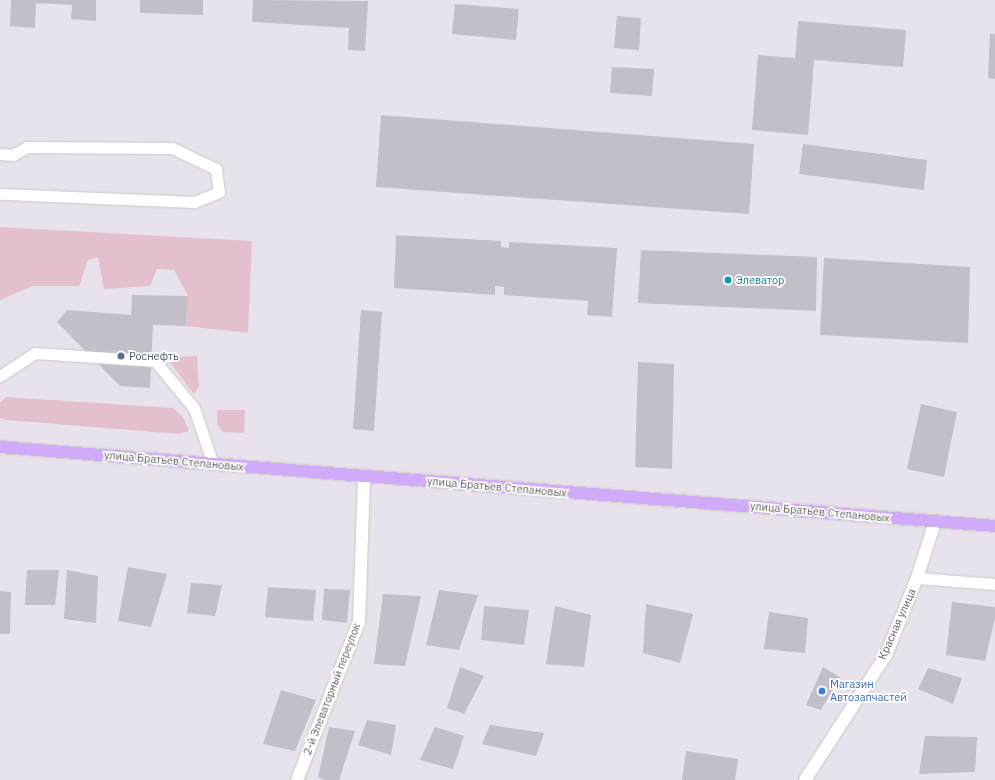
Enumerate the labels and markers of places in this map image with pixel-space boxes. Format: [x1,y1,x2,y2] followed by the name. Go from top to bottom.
[736,273,784,287] place label: Элеватор
[723,275,733,285] marker: Элеватор
[129,349,179,363] place label: Роснефть
[116,351,126,361] marker: Роснефть
[830,678,907,704] place label: Магазин Автозапчастей
[817,686,827,696] marker: Магазин Автозапчастей

